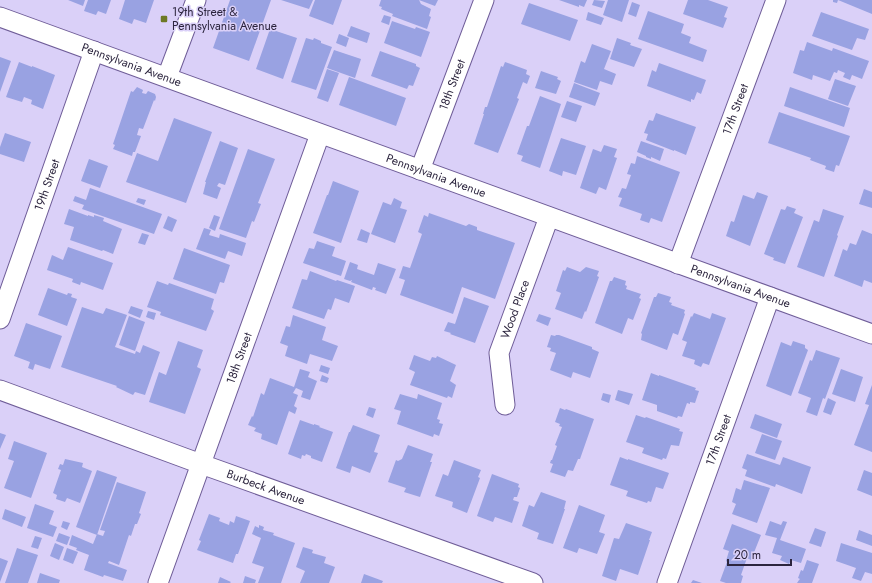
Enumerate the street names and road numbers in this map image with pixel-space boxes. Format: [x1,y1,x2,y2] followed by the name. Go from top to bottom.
[79,38,184,91] street label: Pennsylvania Avenue
[434,57,470,113] street label: 18th Street
[718,81,753,137] street label: 17th Street
[384,149,489,202] street label: Pennsylvania Avenue
[30,157,64,213] street label: 19th Street
[688,260,793,313] street label: Pennsylvania Avenue
[496,277,534,341] street label: Wood Place
[222,330,257,386] street label: 18th Street
[701,412,736,468] street label: 17th Street
[224,465,308,510] street label: Burbeck Avenue

